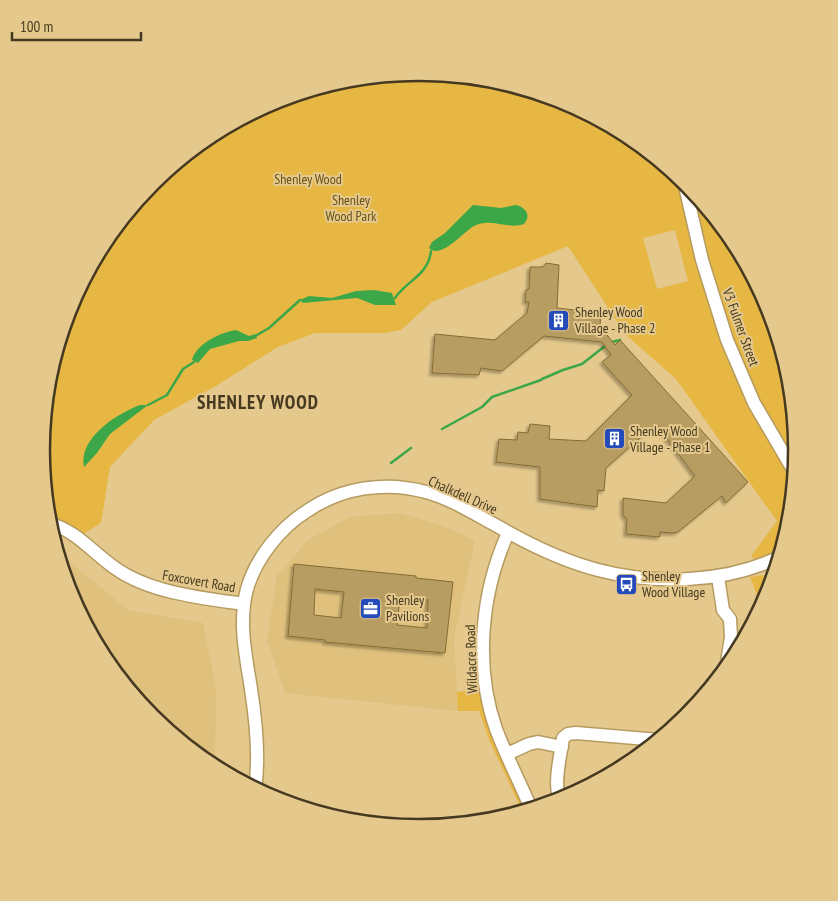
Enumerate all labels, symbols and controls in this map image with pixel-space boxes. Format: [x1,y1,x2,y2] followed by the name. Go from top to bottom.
[12,10,141,42] scale bar
[20,17,53,36] text: 100 m
[274,170,342,188] park label: Shenley Wood
[326,191,377,225] park label: Shenley Wood Park
[718,285,763,369] street label: V3 Fulmer Street
[574,303,655,337] place label: Shenley Wood Village - Phase 2
[547,308,571,332] building icon: Shenley Wood Village - Phase 2
[197,390,319,414] district label: SHENLEY WOOD
[629,422,710,456] place label: Shenley Wood Village - Phase 1
[602,427,626,451] building icon: Shenley Wood Village - Phase 1
[426,472,500,518] street label: Chalkdell Drive
[161,566,237,596] street label: Foxcovert Road
[642,567,705,601] place label: Shenley Wood Village
[614,572,638,596] bus stop icon: Shenley Wood Village
[386,591,429,625] place label: Shenley Pavilions
[358,596,382,620] office icon: Shenley Pavilions
[461,624,481,694] street label: Wildacre Road

